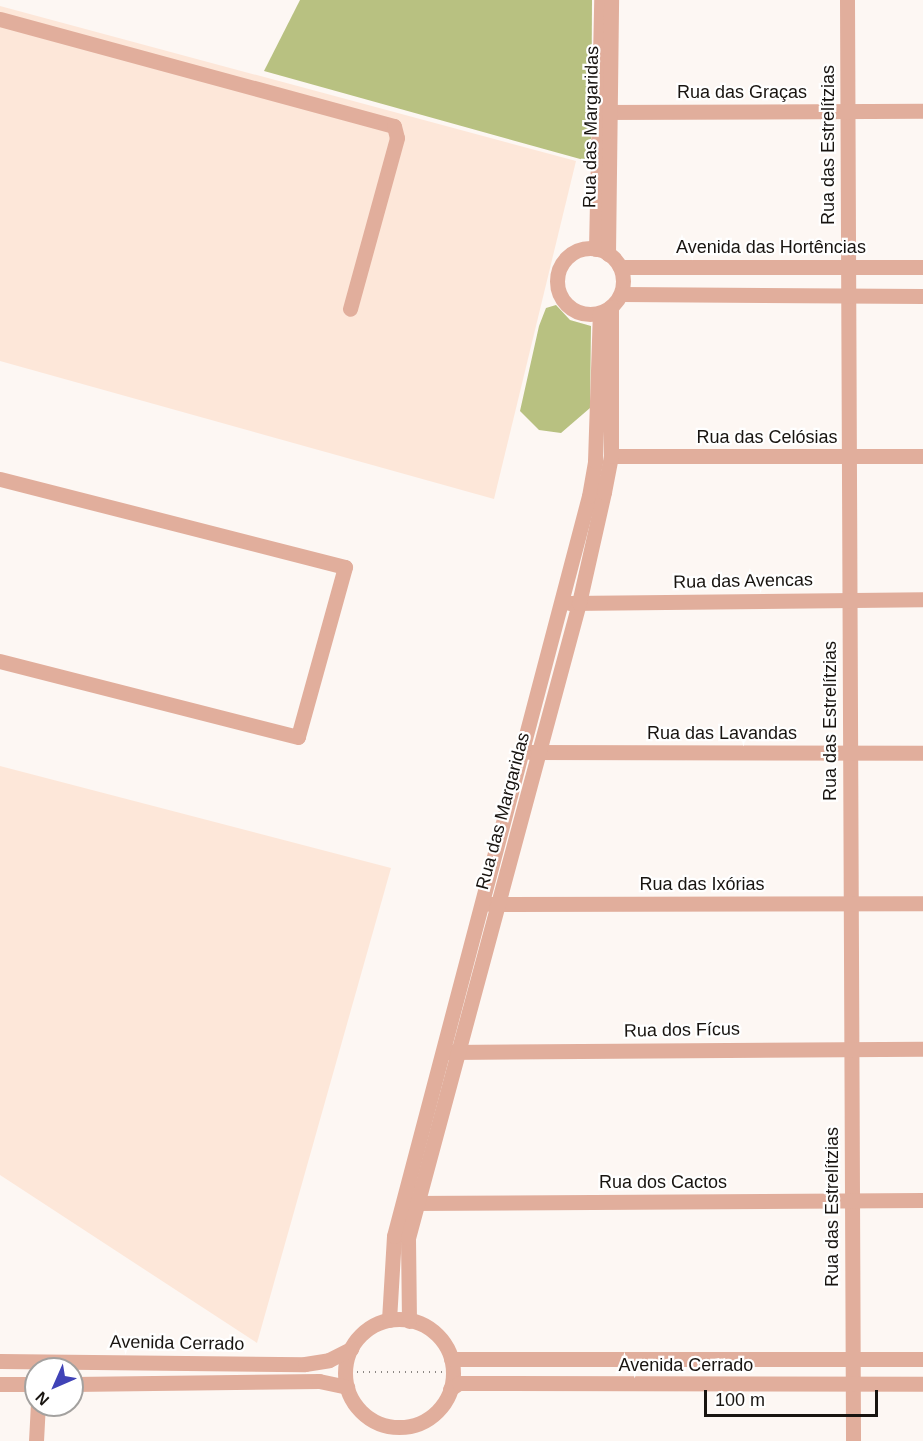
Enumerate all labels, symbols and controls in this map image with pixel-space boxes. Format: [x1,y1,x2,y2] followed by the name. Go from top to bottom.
[579,46,603,208] street label: Rua das Margaridas
[817,65,839,225] street label: Rua das Estrelítzias
[677,81,807,103] street label: Rua das Graças
[676,236,866,258] street label: Avenida das Hortências
[696,426,838,448] street label: Rua das Celósias
[672,569,814,593] street label: Rua das Avencas
[819,641,841,801] street label: Rua das Estrelítzias
[647,722,797,744] street label: Rua das Lavandas
[472,730,534,892] street label: Rua das Margaridas
[639,873,765,895] street label: Rua das Ixórias
[624,1018,740,1042] street label: Rua dos Fícus
[821,1127,843,1287] street label: Rua das Estrelítzias
[599,1171,727,1193] street label: Rua dos Cactos
[109,1331,245,1355] street label: Avenida Cerrado
[619,1354,753,1376] street label: Avenida Cerrado
[24,1357,84,1417] north arrow
[707,1378,881,1416] scale bar
[32,1389,52,1409] text: N
[715,1390,765,1410] text: 100 m

